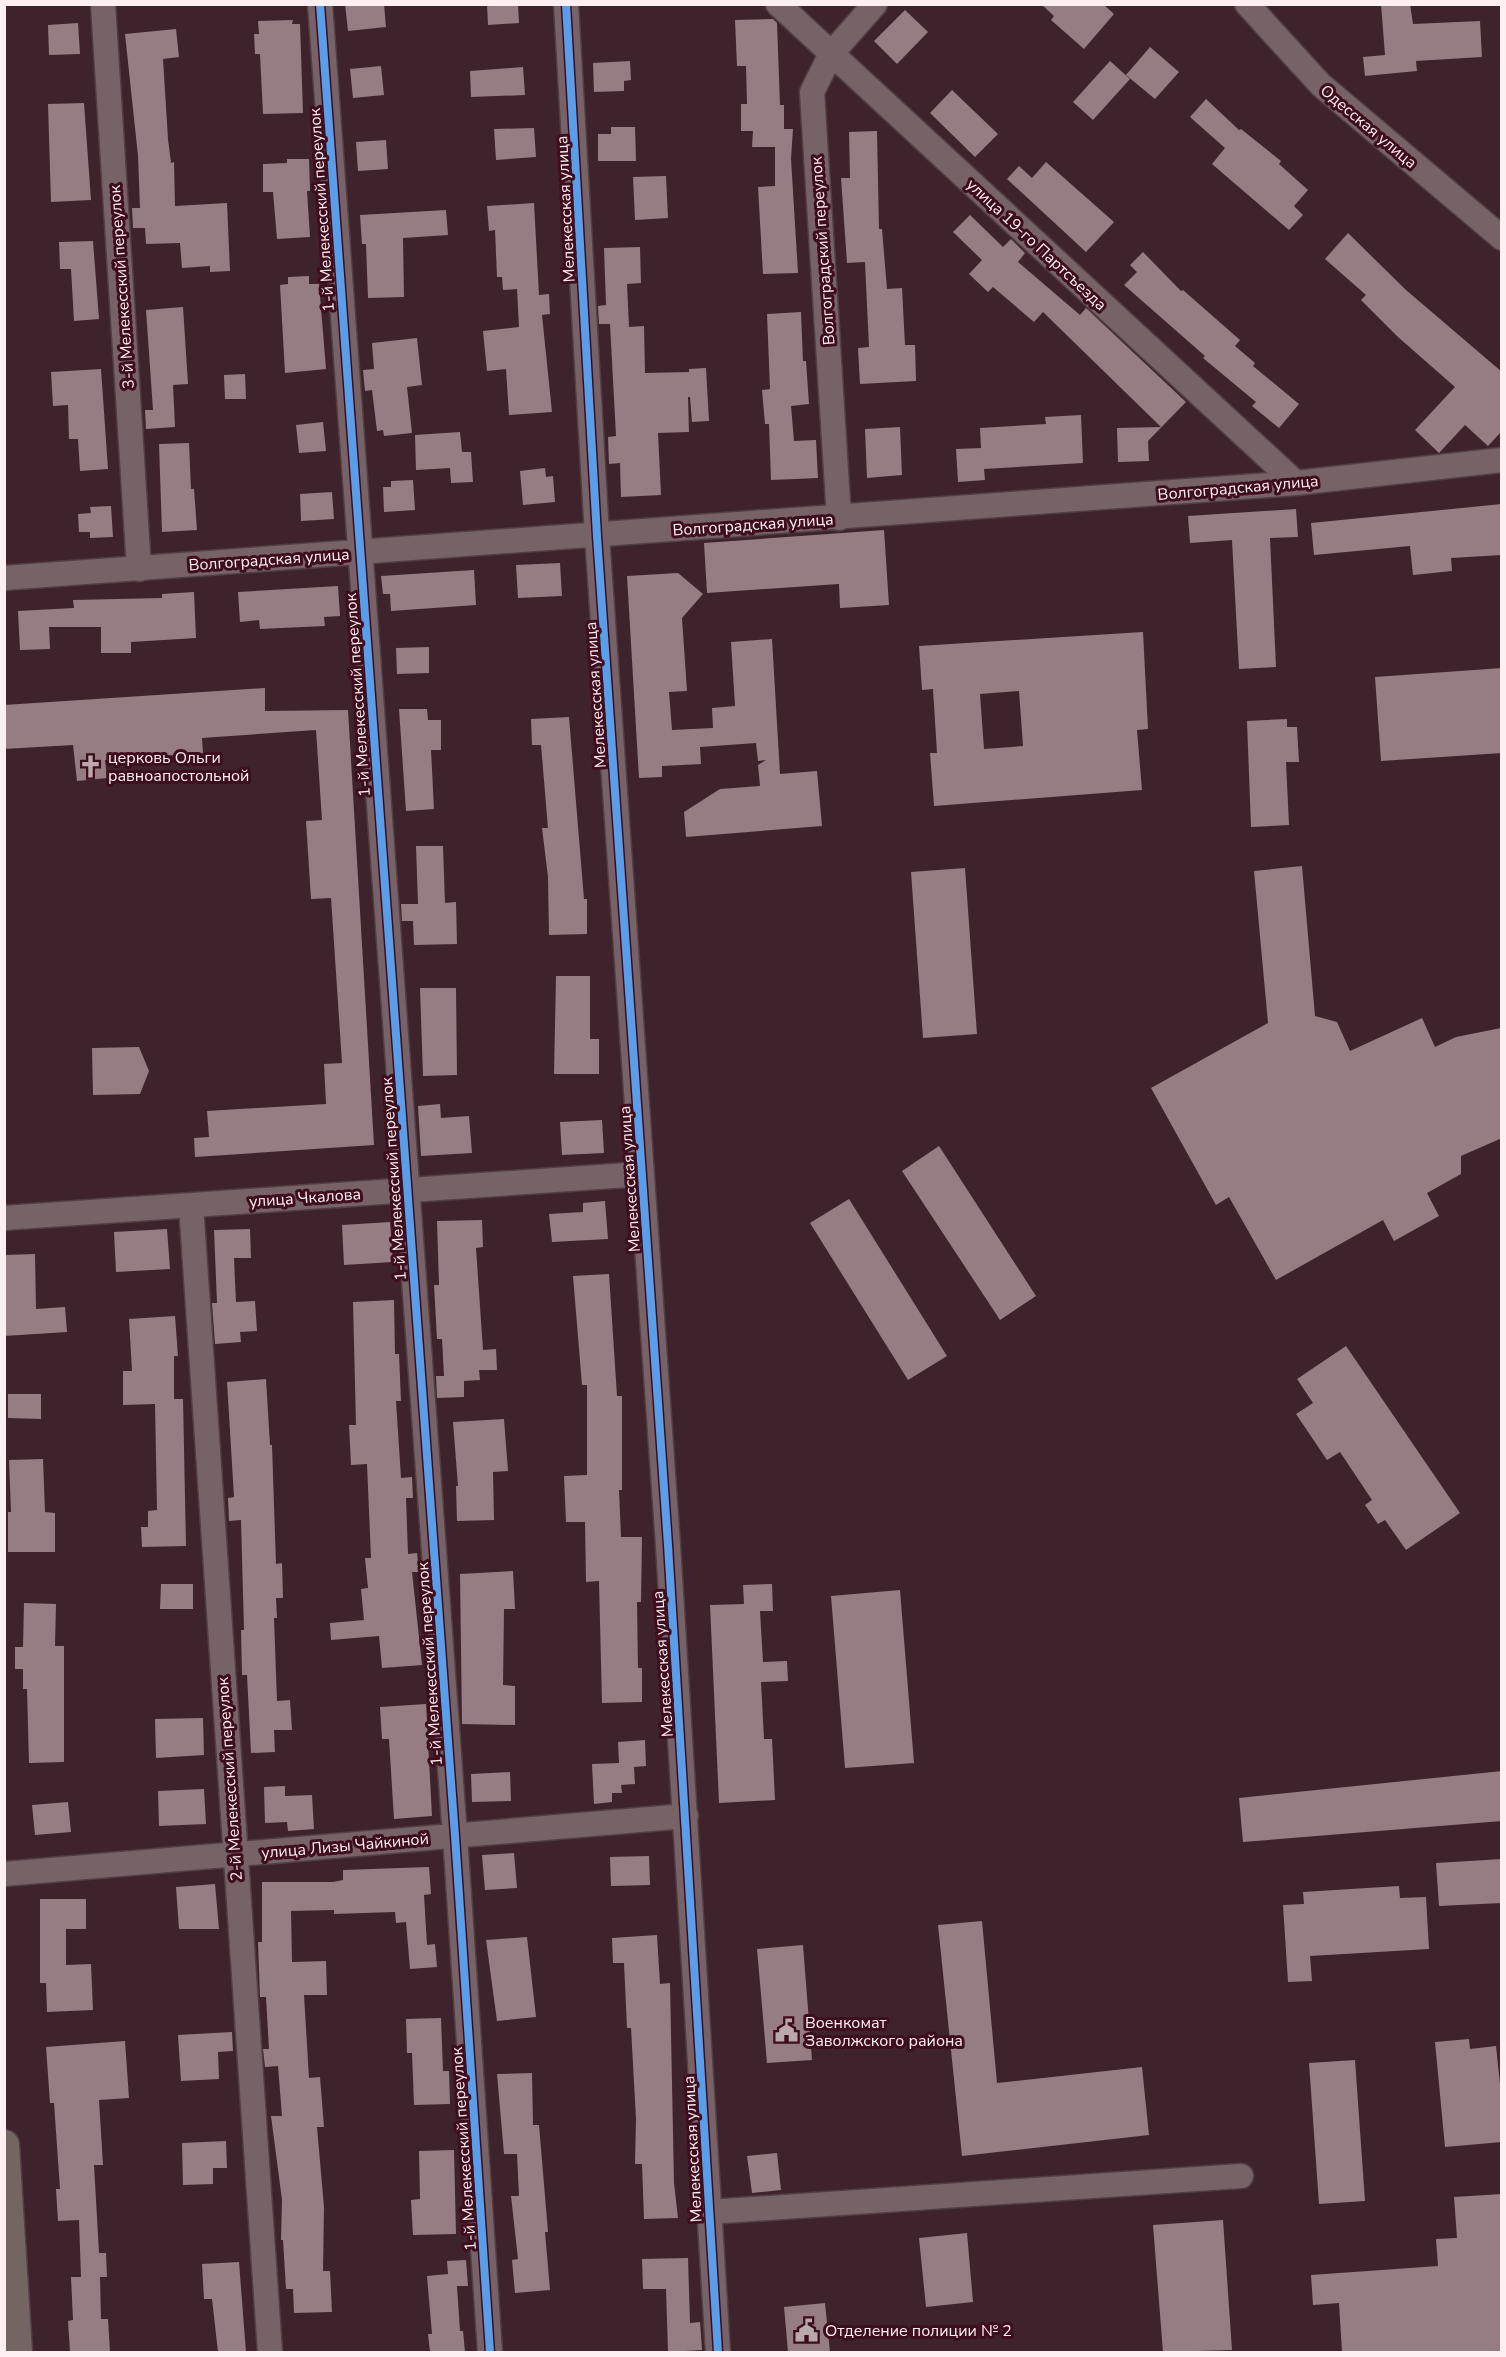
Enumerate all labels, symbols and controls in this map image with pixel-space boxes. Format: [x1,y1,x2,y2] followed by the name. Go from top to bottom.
[1315,80,1421,174] street label: Одесская улица
[304,107,340,313] street label: 1-й Мелекесский переулок
[551,135,581,283] street label: Мелекесская улица
[805,155,841,346] street label: Волгоградский переулок
[961,174,1111,316] street label: улица 19-го Партсъезда
[104,184,140,390] street label: 3-й Мелекесский переулок
[1157,470,1319,506] street label: Волгоградская улица
[672,508,834,542] street label: Волгоградская улица
[188,543,350,577] street label: Волгоградская улица
[340,592,376,798] street label: 1-й Мелекесский переулок
[580,621,612,769] street label: Мелекесская улица
[108,747,249,787] place label: церковь Ольги равноапостольной
[77,753,103,779] church icon: церковь Ольги равноапостольной
[376,1076,412,1282] street label: 1-й Мелекесский переулок
[614,1105,646,1253] street label: Мелекесская улица
[248,1183,362,1213] street label: улица Чкалова
[412,1561,448,1767] street label: 1-й Мелекесский переулок
[647,1590,679,1738] street label: Мелекесская улица
[212,1676,248,1882] street label: 2-й Мелекесский переулок
[260,1828,430,1864] street label: улица Лизы Чайкиной
[805,2012,963,2052] place label: Военкомат Заволжского района
[774,2018,800,2044] public building icon: Военкомат Заволжского района
[446,2046,482,2252] street label: 1-й Мелекесский переулок
[678,2075,708,2223] street label: Мелекесская улица
[794,2317,820,2343] public building icon: Отделение полиции № 2
[825,2320,1012,2342] place label: Отделение полиции № 2

